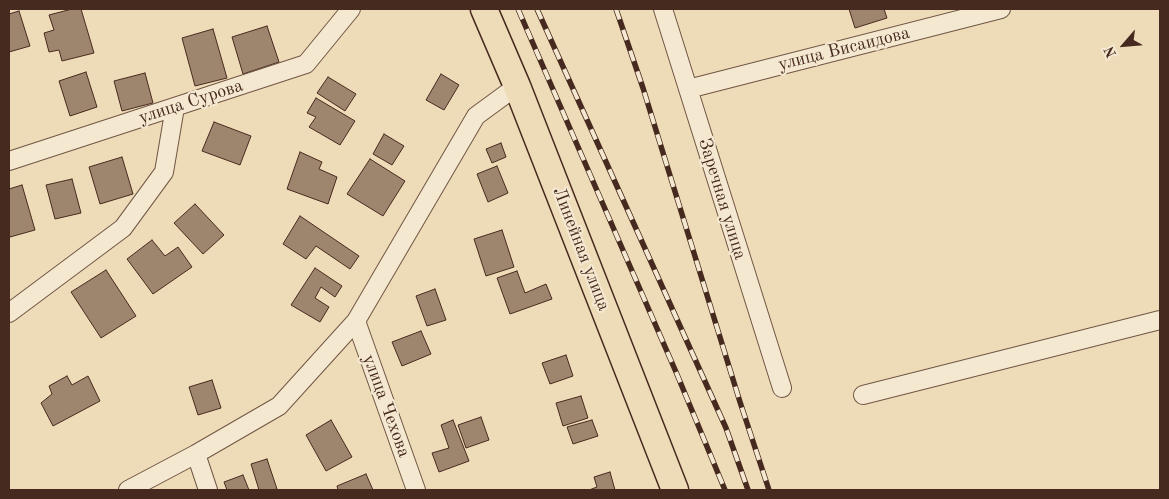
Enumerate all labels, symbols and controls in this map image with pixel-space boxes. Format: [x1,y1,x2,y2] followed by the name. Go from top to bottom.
[1099,20,1149,70] north arrow
[776,22,912,76] street label: улица Висаидова
[1102,44,1119,60] text: N
[136,75,246,129] street label: улица Сурова
[693,136,751,262] street label: Заречная улица
[547,184,615,314] street label: Линейная улица
[357,352,415,460] street label: улица Чехова

